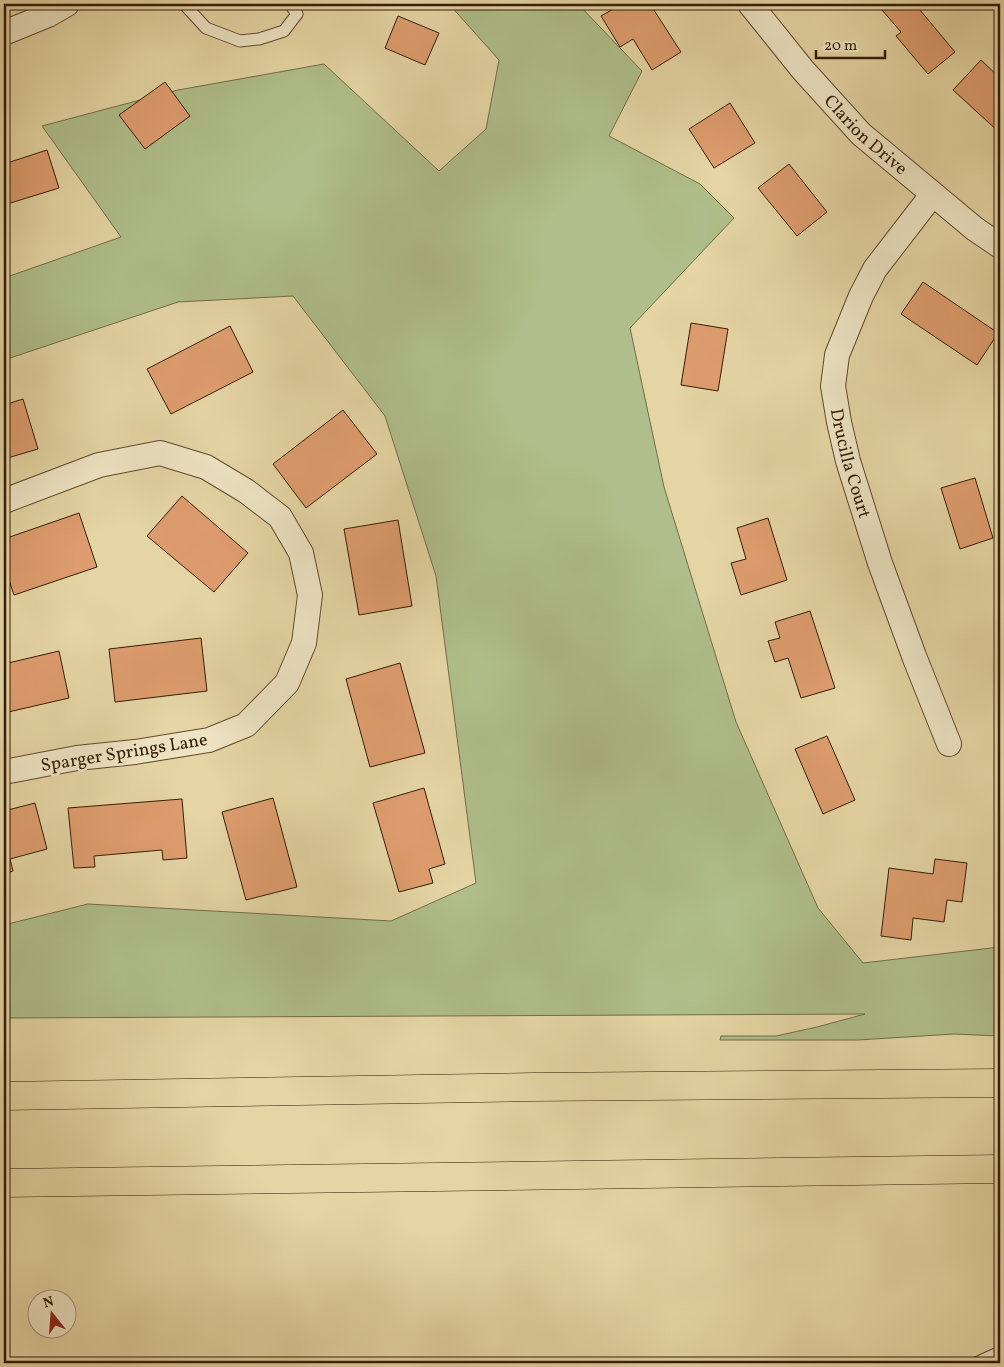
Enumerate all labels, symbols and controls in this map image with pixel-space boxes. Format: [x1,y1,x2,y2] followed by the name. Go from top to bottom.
[816,28,885,60] scale bar
[824,36,857,57] text: 20 m
[817,90,912,182] street label: Clarion Drive
[823,407,876,522] street label: Drucilla Court
[39,728,209,779] street label: Sparger Springs Lane
[28,1290,78,1340] north arrow
[41,1292,56,1314] text: N

